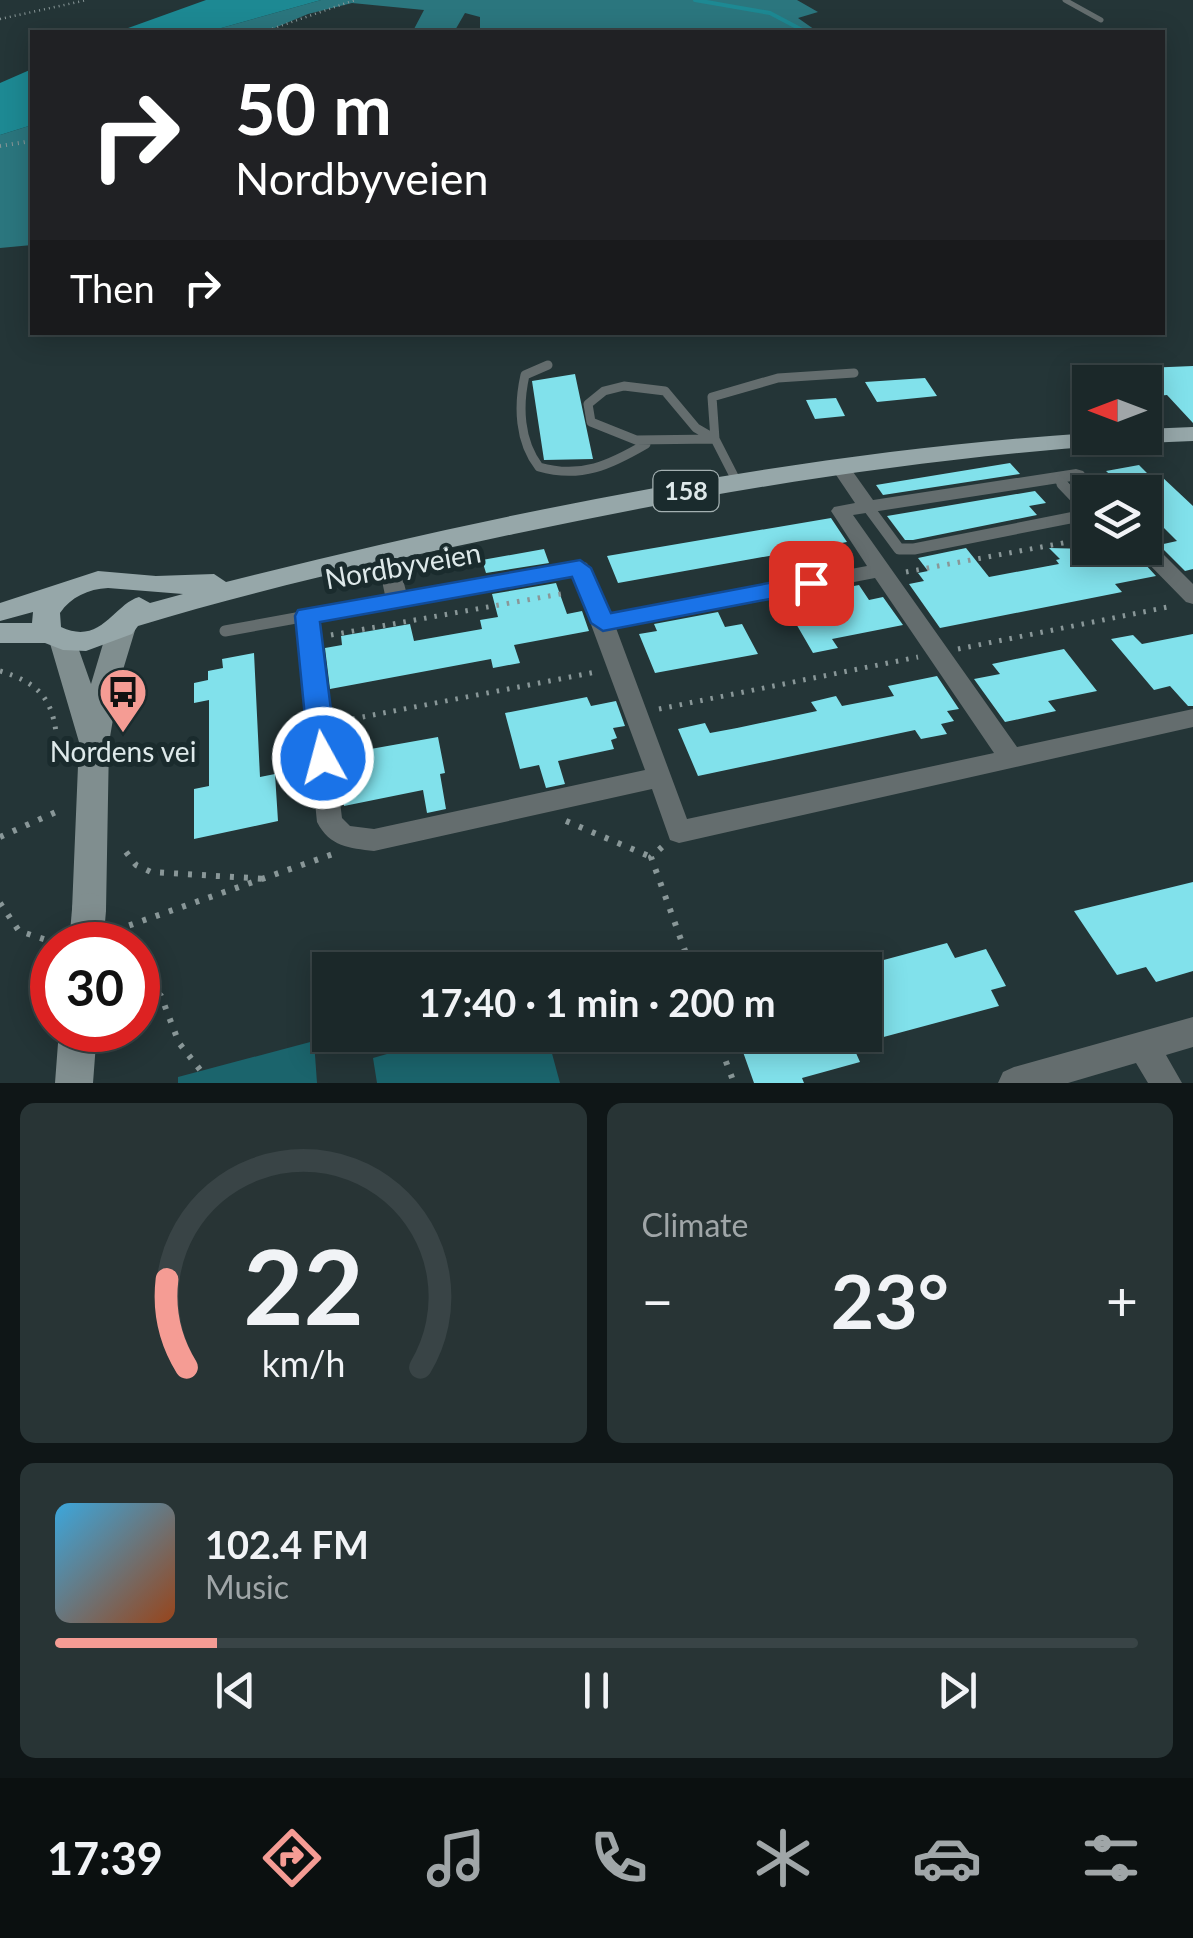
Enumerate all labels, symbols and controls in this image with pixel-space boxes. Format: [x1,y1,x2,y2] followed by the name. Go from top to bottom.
[235,66,392,150] text: 50 m
[70,70,200,200] icon: right
[235,151,489,205] text: Nordbyveien
[175,260,230,315] icon: right
[70,265,155,311] text: Then
[1072,365,1162,455] north arrow
[1072,365,1162,565] map controls
[654,471,718,511] road number: 158
[1072,475,1162,565] button: layers
[322,535,484,595] street label: Nordbyveien
[769,541,854,626] pin
[784,556,839,611] icon: arrive
[97,666,149,734] bus stop icon: Nordens vei
[271,706,375,810] position arrow
[50,734,196,768] place label: Nordens vei
[30,922,160,1052] speed limit sign: 30
[418,979,776,1025] text: 17:40 · 1 min · 200 m
[642,1205,748,1244] text: Climate
[243,1222,364,1347] text: 22
[831,1255,949,1345] text: 23°
[642,1267,673,1333] text: −
[1106,1267,1138,1333] text: +
[261,1342,345,1385] text: km/h
[205,1521,369,1567] text: 102.4 FM
[205,1567,289,1606] text: Music
[208,1663,263,1718] icon: previous
[569,1663,624,1718] icon: pause
[930,1663,985,1718] icon: next
[257,1823,327,1893] icon: directions
[421,1823,491,1893] icon: music
[584,1823,654,1893] icon: phone
[748,1823,818,1893] icon: climate
[912,1823,982,1893] icon: car
[1076,1823,1146,1893] icon: filters
[47,1831,163,1885] text: 17:39

